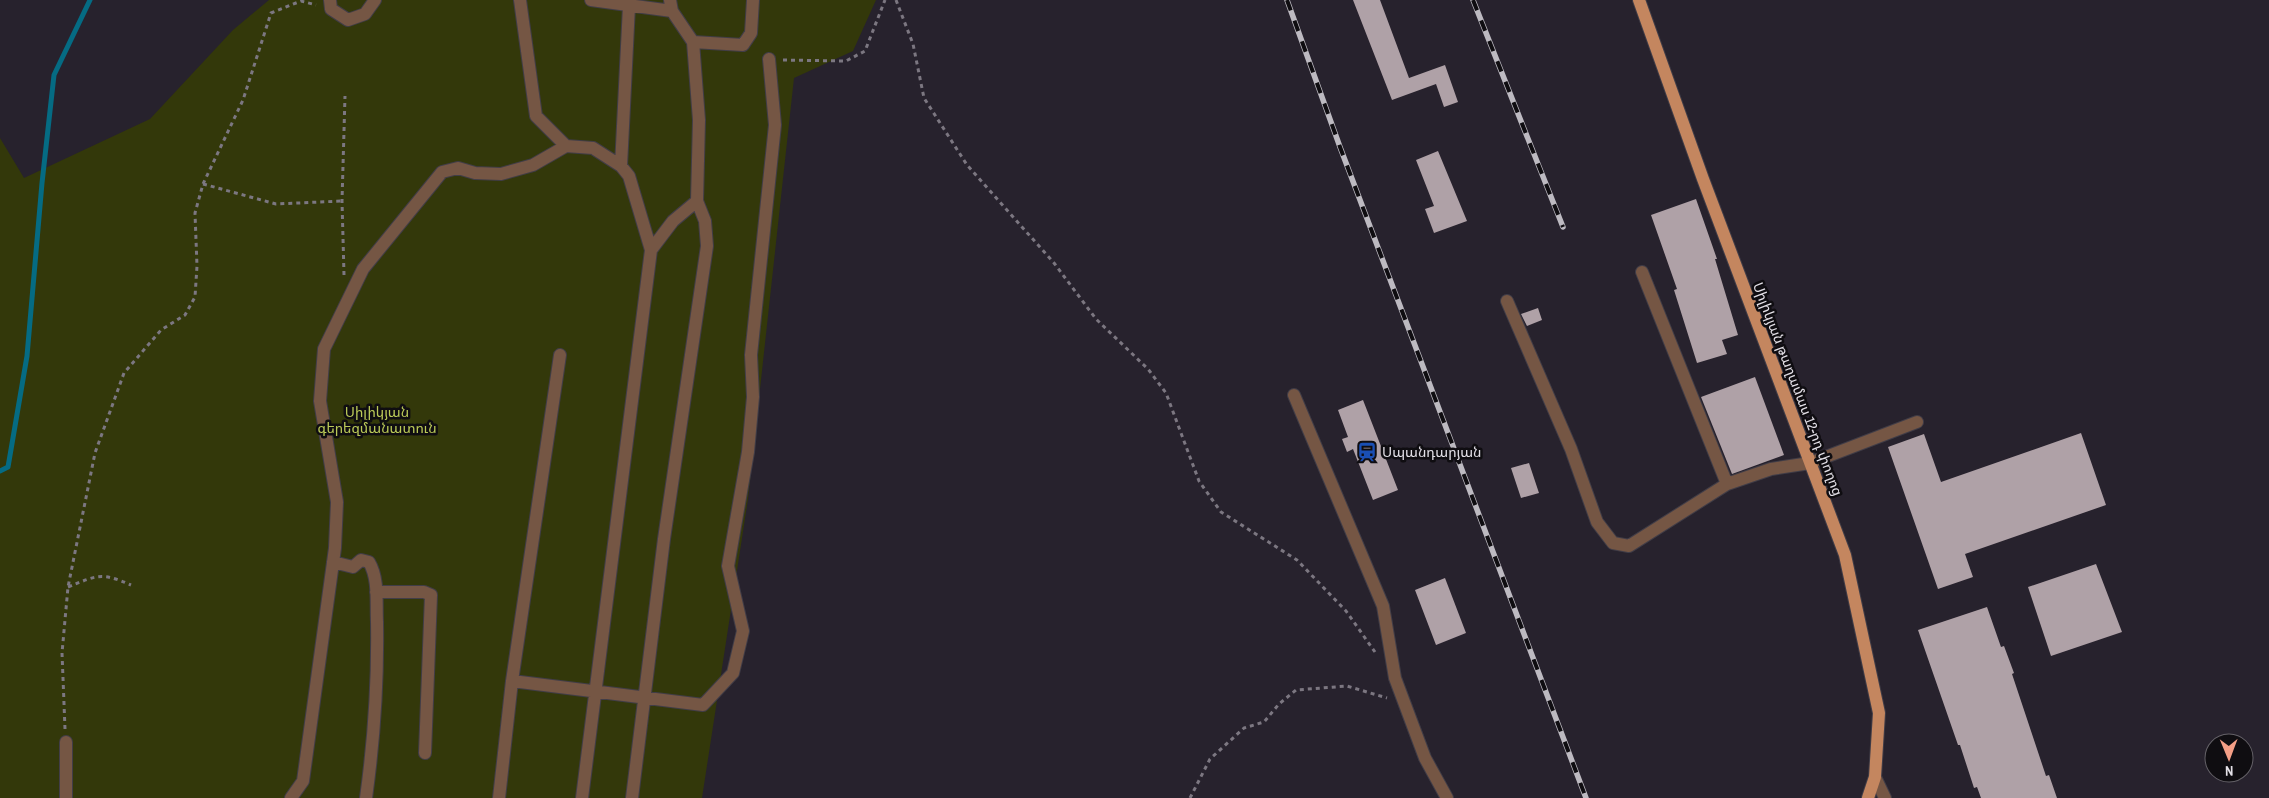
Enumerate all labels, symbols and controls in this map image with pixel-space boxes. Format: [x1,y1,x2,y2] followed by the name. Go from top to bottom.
[1749,280,1847,498] street label: Սիլիկյան թաղամաս 12-րդ փողոց
[317,403,437,437] park label: Սիլիկյան գերեզմանատուն
[1356,441,1378,463] station icon: Սպանդարյան
[1382,443,1481,461] place label: Սպանդարյան
[2204,733,2254,783] north arrow
[2225,762,2234,780] text: N

